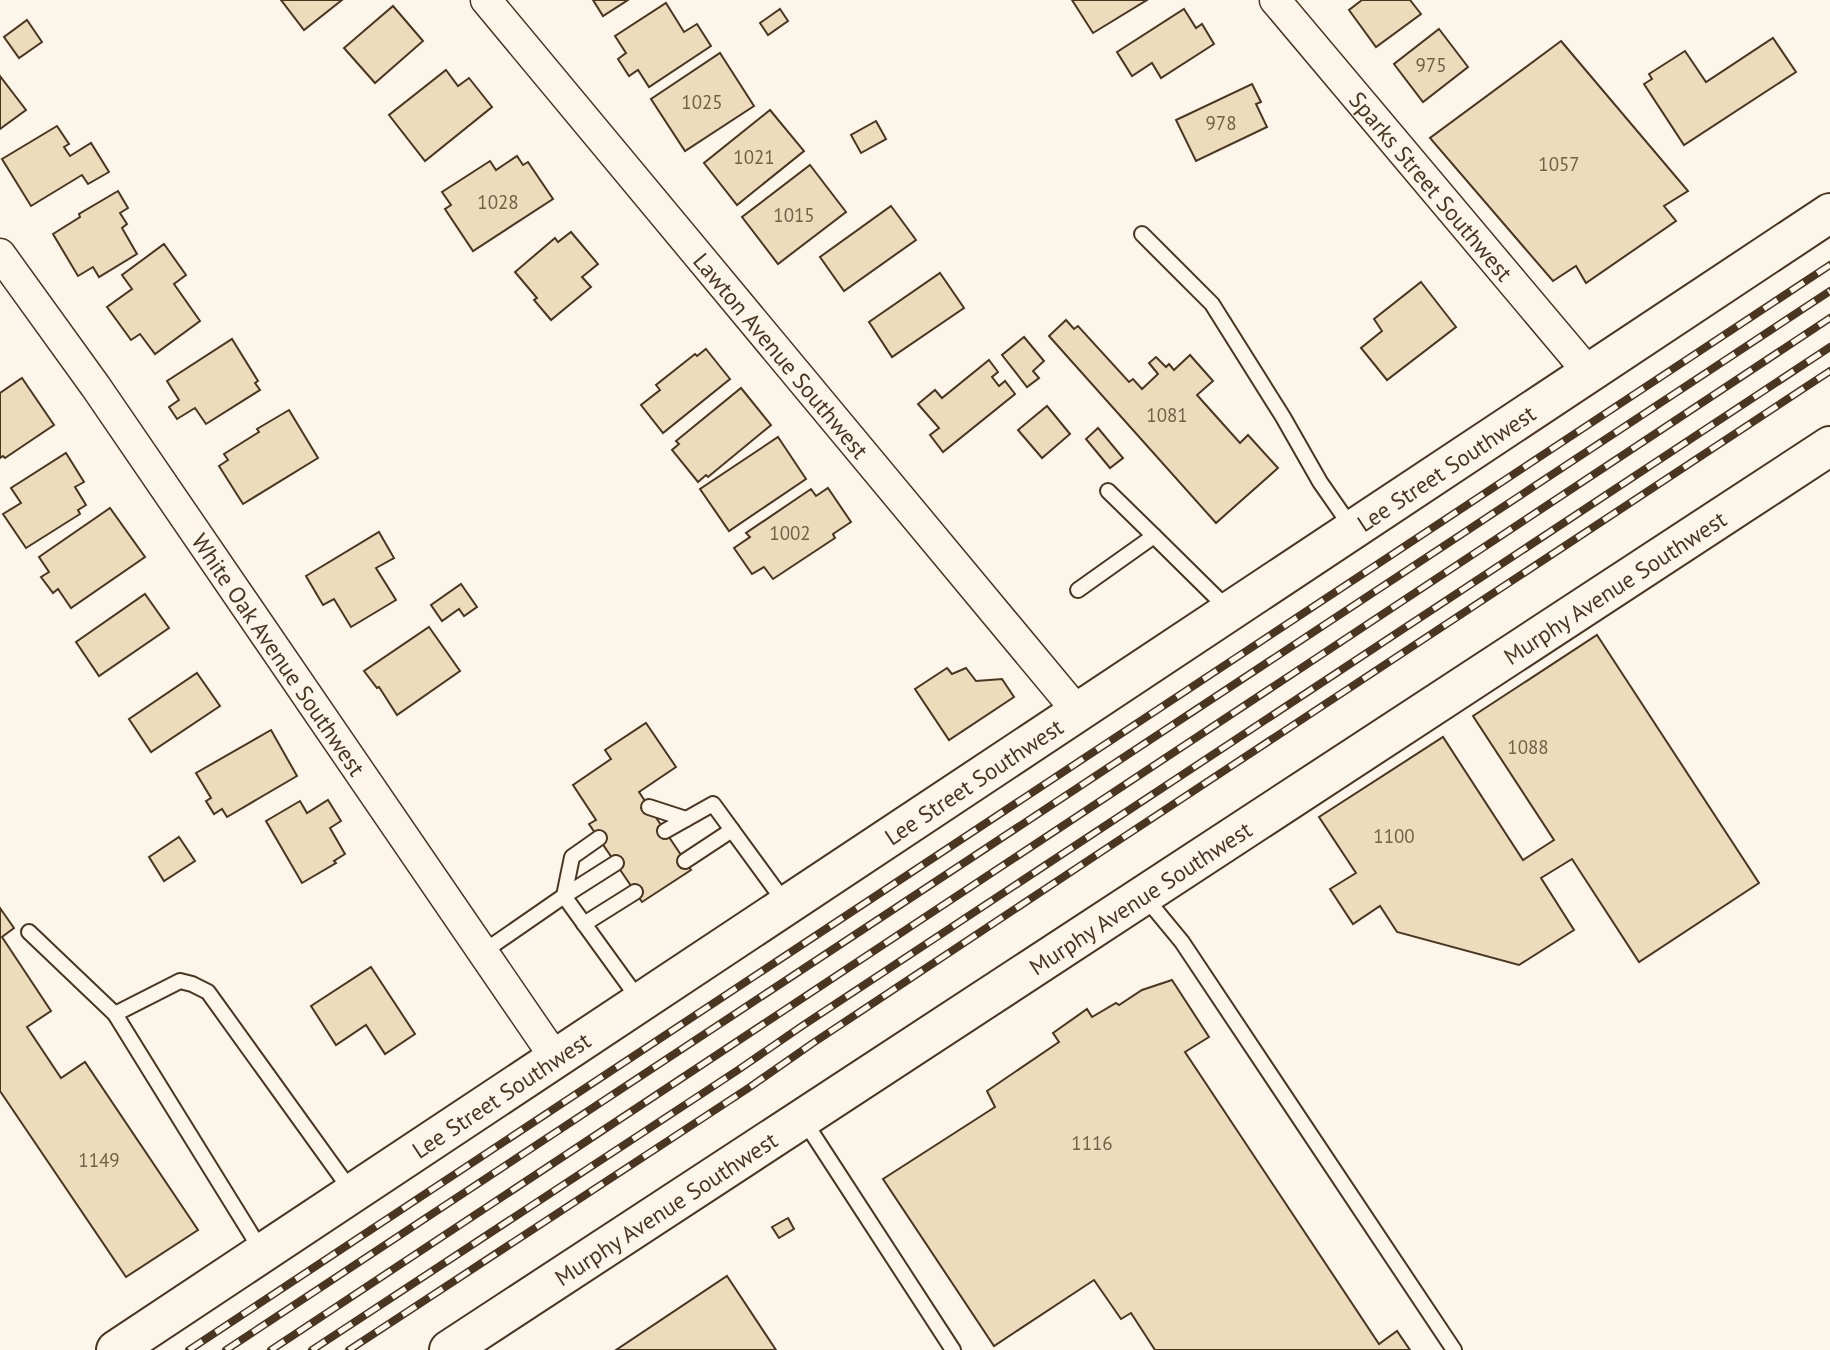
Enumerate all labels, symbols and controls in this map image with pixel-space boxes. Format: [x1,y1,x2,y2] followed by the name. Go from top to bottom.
[1415,53,1447,77] house number: 975
[1343,85,1520,287] street label: Sparks Street Southwest
[681,90,723,114] house number: 1025
[1205,111,1237,135] house number: 978
[733,145,775,169] house number: 1021
[1538,152,1580,176] house number: 1057
[477,190,519,214] house number: 1028
[773,203,815,227] house number: 1015
[687,246,875,464] street label: Lawton Avenue Southwest
[1351,398,1541,537] street label: Lee Street Southwest
[1146,403,1188,427] house number: 1081
[1498,504,1731,670] street label: Murphy Avenue Southwest
[769,521,811,545] house number: 1002
[186,528,372,781] street label: White Oak Avenue Southwest
[879,712,1068,851] street label: Lee Street Southwest
[1507,735,1549,759] house number: 1088
[1023,814,1257,981] street label: Murphy Avenue Southwest
[1373,824,1415,848] house number: 1100
[406,1025,596,1164] street label: Lee Street Southwest
[549,1125,783,1291] street label: Murphy Avenue Southwest
[1071,1131,1113,1155] house number: 1116
[78,1148,120,1172] house number: 1149

